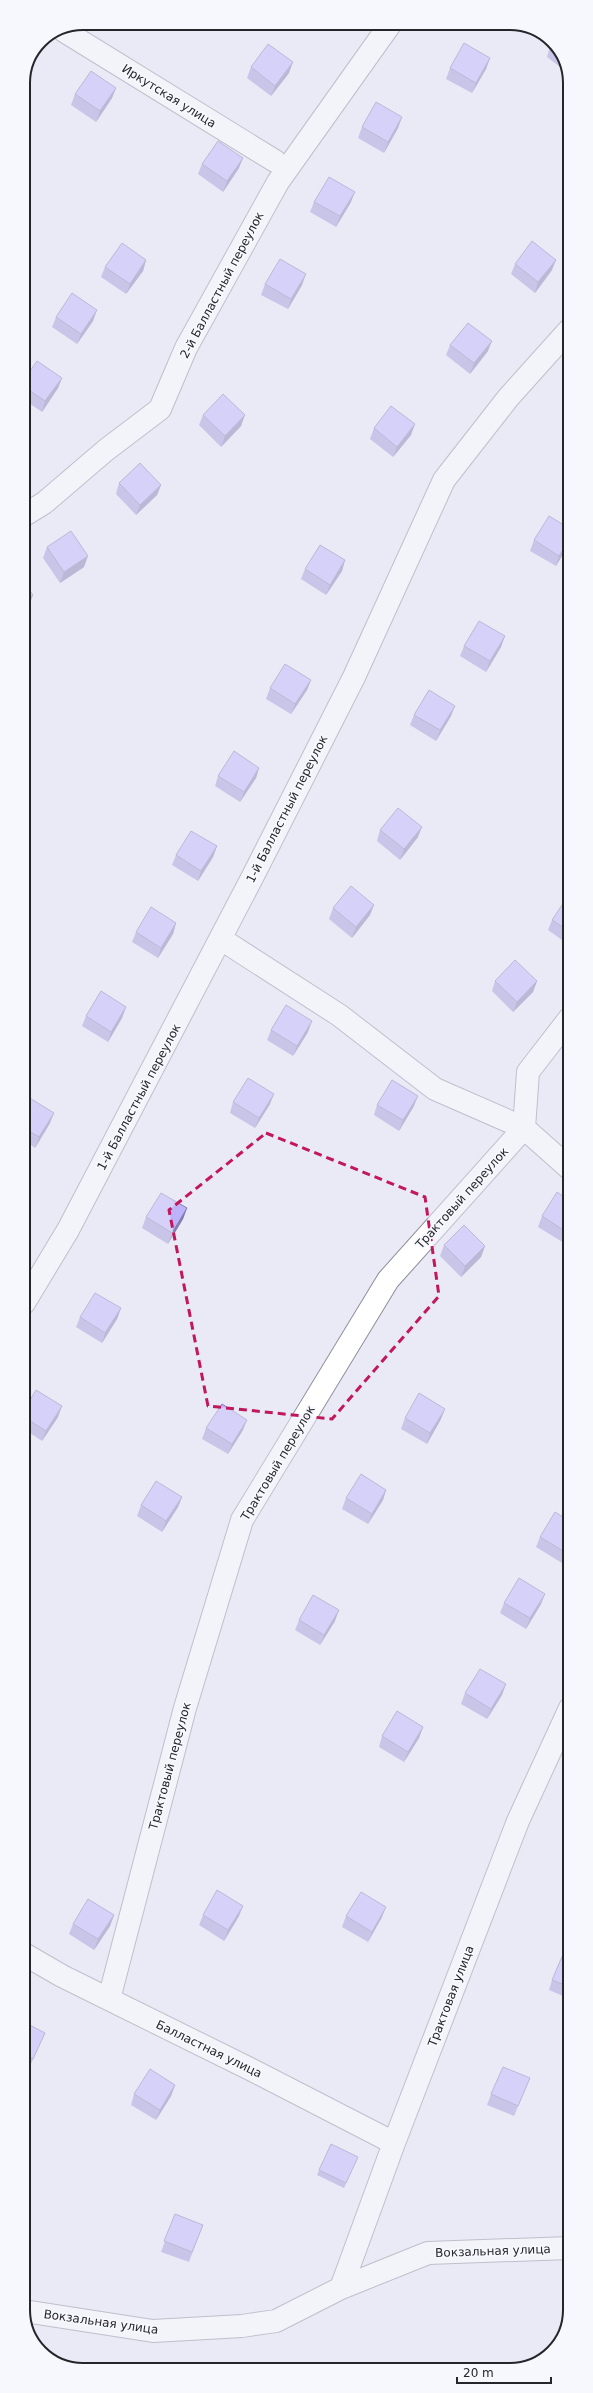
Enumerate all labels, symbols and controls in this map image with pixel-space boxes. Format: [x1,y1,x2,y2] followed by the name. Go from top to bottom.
[119,61,219,131] street label: Иркутская улица
[177,209,267,361] street label: 2-й Балластный переулок
[244,733,330,885] street label: 1-й Балластный переулок
[94,1021,184,1173] street label: 1-й Балластный переулок
[412,1144,511,1252] street label: Трактовый переулок
[238,1403,318,1524] street label: Трактовый переулок
[146,1701,194,1832] street label: Трактовый переулок
[425,1943,477,2050] street label: Трактовая улица
[154,2017,264,2081] street label: Балластная улица
[435,2242,551,2260] street label: Вокзальная улица
[43,2307,159,2337] street label: Вокзальная улица
[457,2359,551,2385] scale bar
[463,2366,494,2380] text: 20 m

